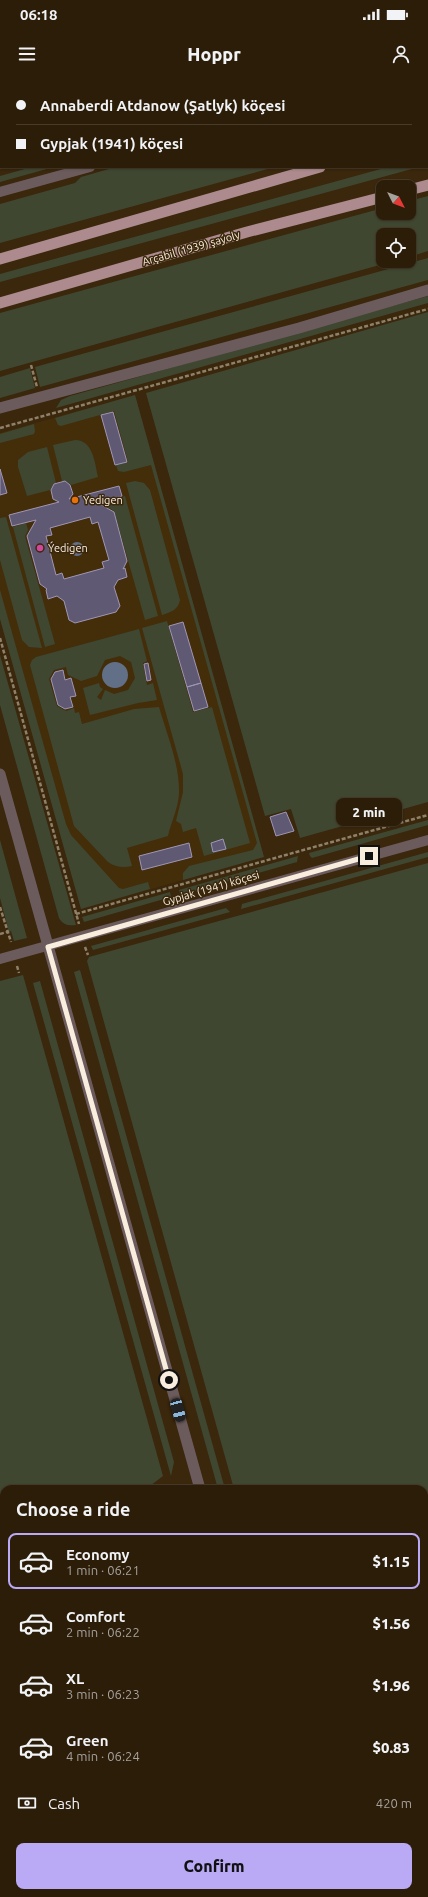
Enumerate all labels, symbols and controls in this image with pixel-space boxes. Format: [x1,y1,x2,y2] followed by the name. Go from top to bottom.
[20,6,58,23] text: 06:18
[16,43,38,65] icon: menu
[390,43,412,65] icon: person
[187,44,241,64] text: Hoppr
[40,97,285,114] text: Annaberdi Atdanow (Şatlyk) köçesi
[40,135,183,152] text: Gypjak (1941) köçesi
[376,180,416,220] north arrow
[376,180,416,268] map controls
[141,228,242,269] street label: Arçabil (1939) şaýoly
[376,228,416,268] button: locate
[83,494,123,506] place label: Yedigen
[70,495,80,505] marker: Yedigen
[48,541,88,554] place label: Ýedigen
[35,543,45,553] marker: Ýedigen
[336,798,402,826] callout: 2 min
[352,805,386,819] text: 2 min
[360,847,378,865] route end
[161,868,261,909] street label: Gypjak (1941) köçesi
[160,1371,178,1389] route start
[169,1397,187,1423] car
[16,1499,130,1519] text: Choose a ride
[18,1543,54,1579] icon: car
[66,1546,130,1563] text: Economy
[372,1553,410,1570] text: $1.15
[66,1563,140,1577] text: 1 min · 06:21
[18,1605,54,1641] icon: car
[66,1608,125,1625] text: Comfort
[372,1615,410,1632] text: $1.56
[66,1625,140,1639] text: 2 min · 06:22
[18,1667,54,1703] icon: car
[66,1670,84,1687] text: XL
[372,1677,410,1694] text: $1.96
[66,1687,140,1701] text: 3 min · 06:23
[18,1729,54,1765] icon: car
[66,1732,108,1749] text: Green
[372,1739,410,1756] text: $0.83
[66,1749,140,1763] text: 4 min · 06:24
[16,1792,38,1814] icon: cash
[48,1795,80,1812] text: Cash
[376,1796,412,1810] text: 420 m
[16,1843,412,1889] button: Confirm

